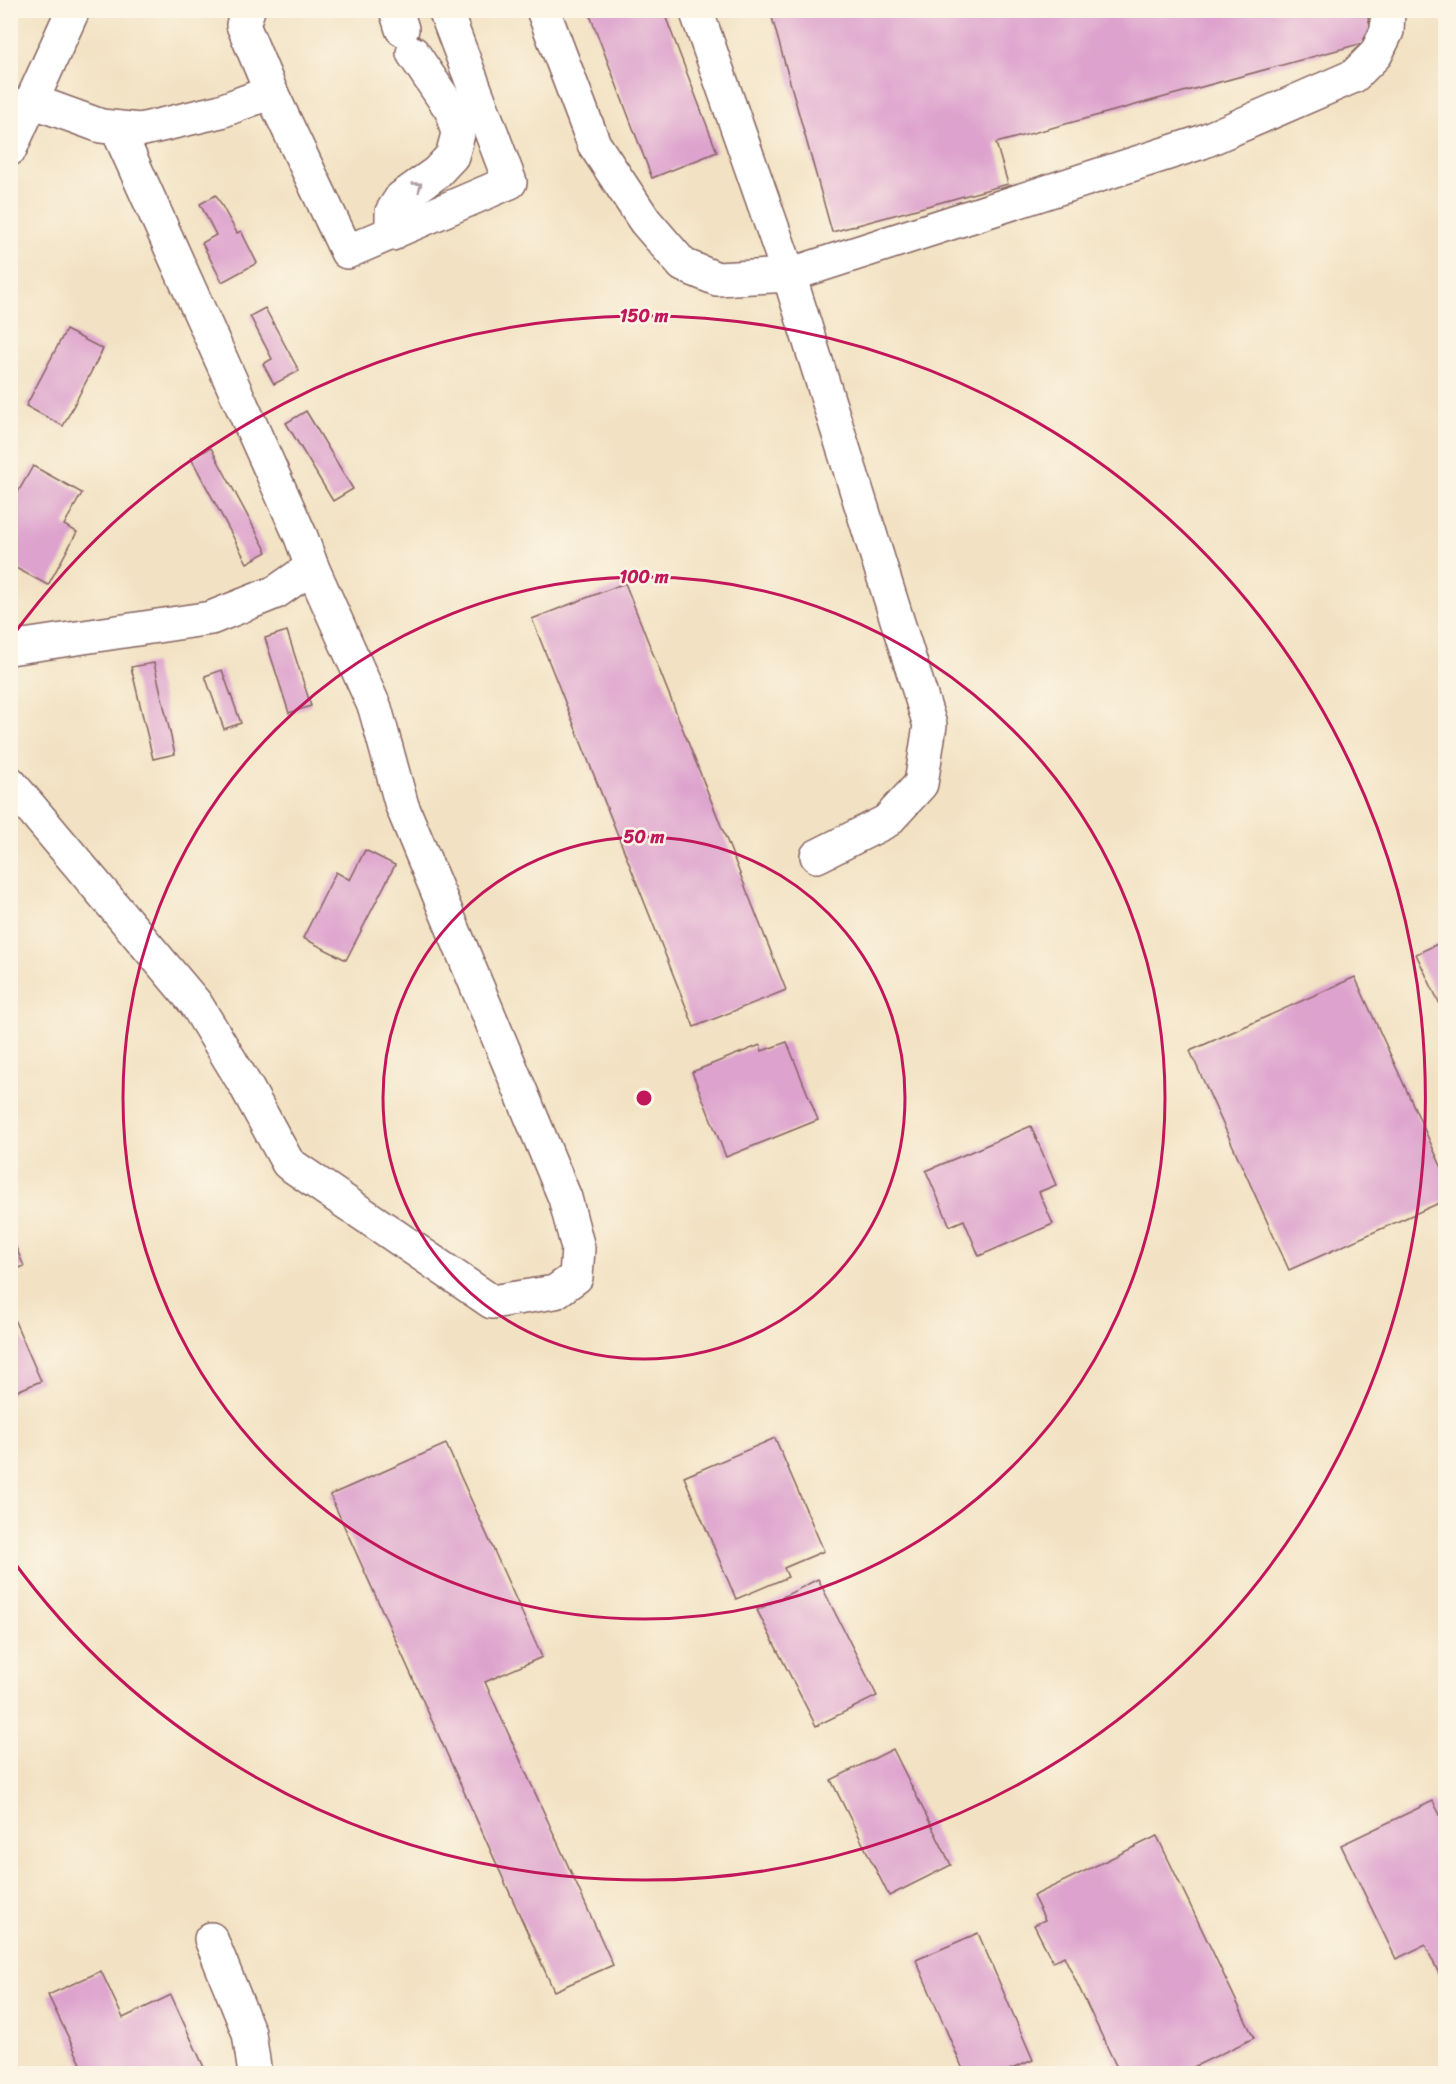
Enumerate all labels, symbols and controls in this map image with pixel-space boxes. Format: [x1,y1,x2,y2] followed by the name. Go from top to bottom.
[411,182,422,193] one-way arrow
[620,300,668,332] text: 150 m
[620,561,669,593] text: 100 m
[624,821,665,853] text: 50 m
[634,1088,654,1108] centre of rings

